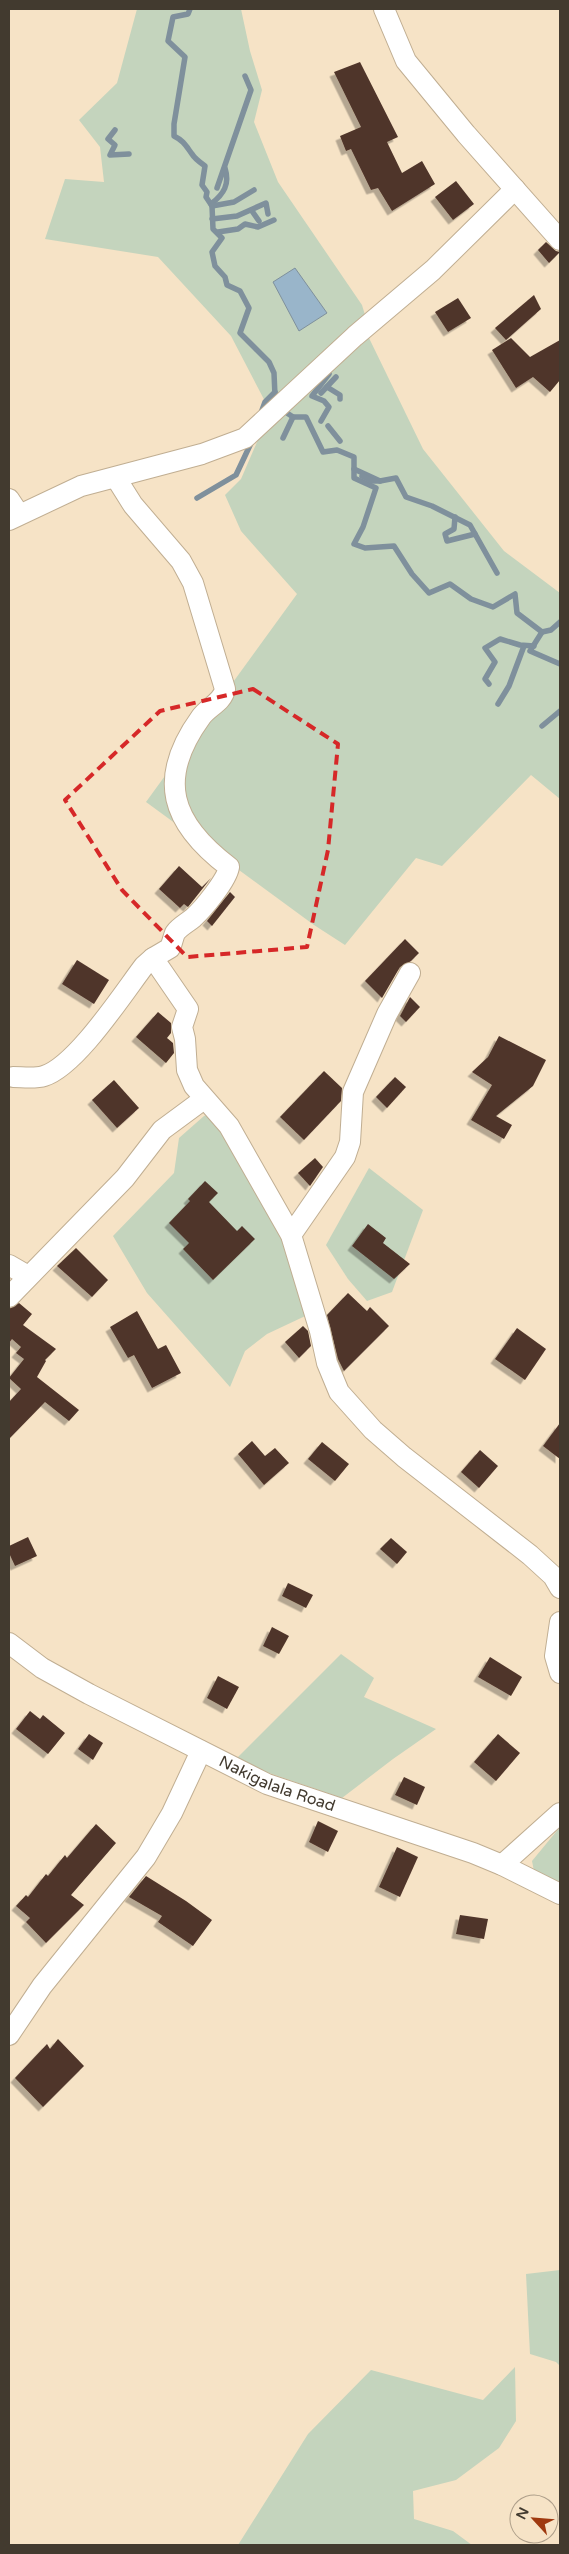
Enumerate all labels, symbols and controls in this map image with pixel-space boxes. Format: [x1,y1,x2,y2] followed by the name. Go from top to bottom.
[216,1751,338,1816] street label: Nakigalala Road
[509,2494,559,2544] north arrow
[513,2505,533,2522] text: N

